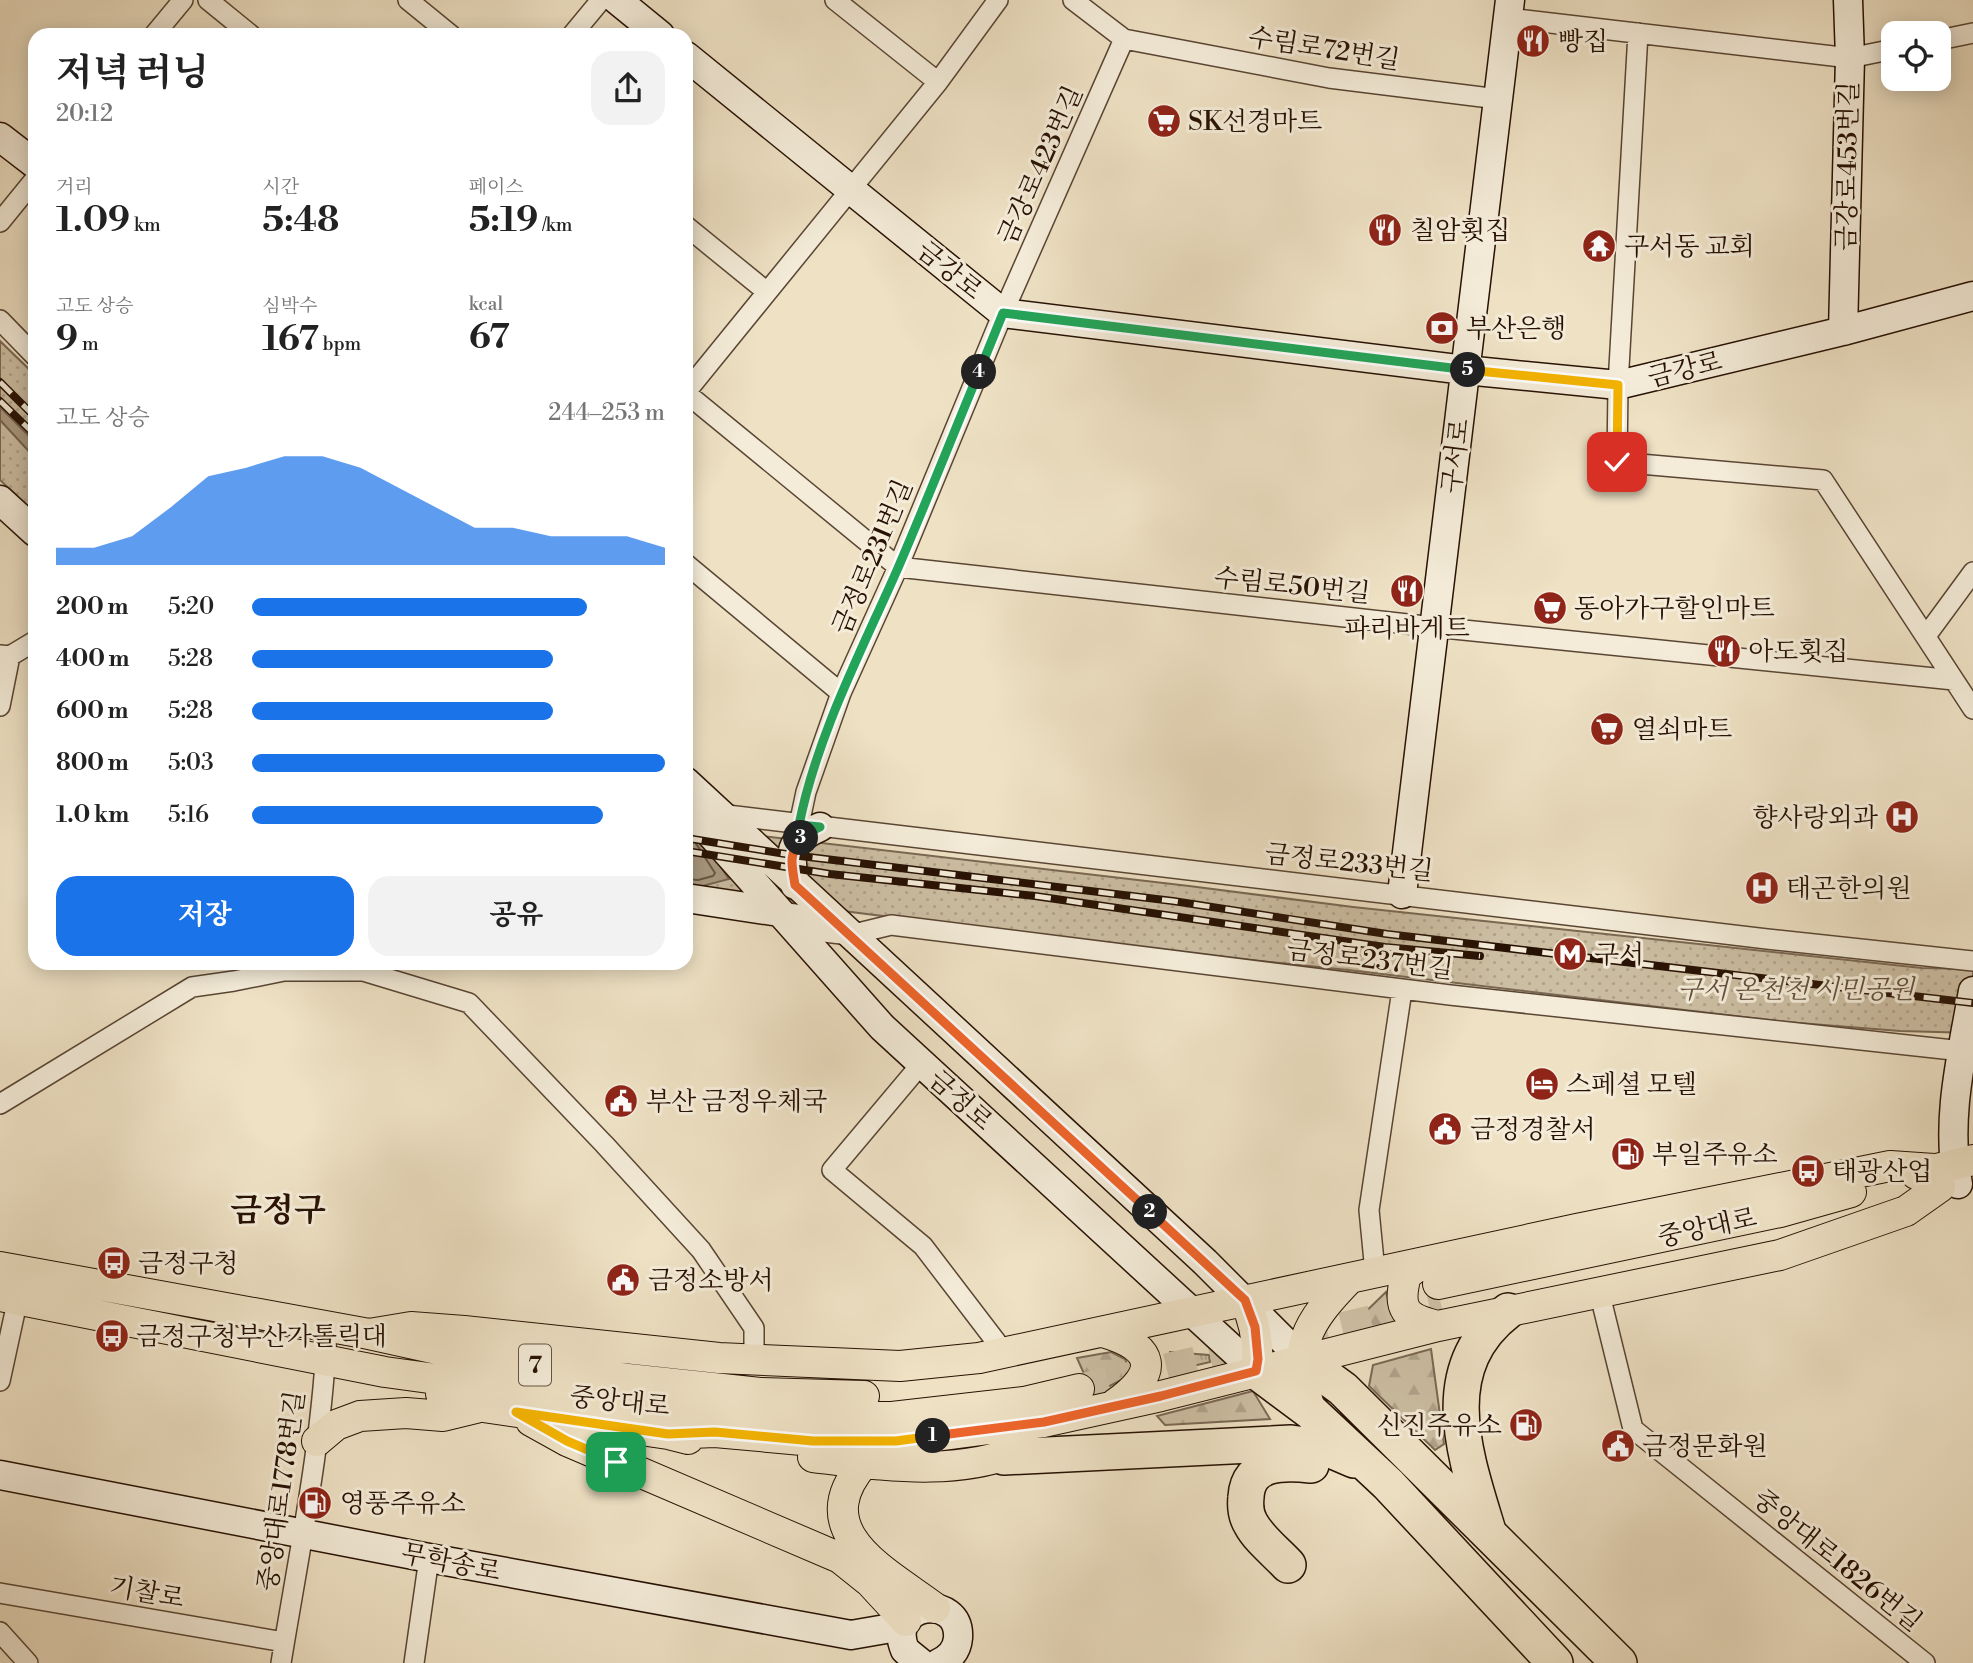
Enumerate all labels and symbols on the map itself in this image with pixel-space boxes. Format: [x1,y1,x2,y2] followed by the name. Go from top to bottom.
[1246,21,1402,77] street label: 수림로72번길
[1514,22,1552,60] restaurant icon: 빵집
[1558,26,1608,58] place label: 빵집
[992,81,1090,250] street label: 금강로423번길
[1831,81,1865,251] street label: 금강로453번길
[1145,102,1183,140] supermarket icon: SK선경마트
[1188,106,1322,138] place label: SK선경마트
[1366,211,1404,249] restaurant icon: 칠암횟집
[1410,215,1510,247] place label: 칠암횟집
[1580,227,1618,265] temple icon: 구서동 교회
[1624,231,1755,263] place label: 구서동 교회
[910,235,989,307] street label: 금강로
[1423,309,1461,347] bank icon: 부산은행
[1466,313,1566,345] place label: 부산은행
[1645,345,1726,395] street label: 금강로
[1450,352,1486,388] pin: 5
[962,354,996,390] pin: 4
[1436,417,1476,495] street label: 구서로
[1587,432,1647,492] pin
[826,475,920,640] street label: 금정로231번길
[1212,562,1372,610] street label: 수림로50번길
[1388,572,1426,610] restaurant icon: 파리바게트
[1531,589,1569,627] supermarket icon: 동아가구할인마트
[1574,593,1775,625] place label: 동아가구할인마트
[1344,613,1470,645] place label: 파리바게트
[1705,632,1743,670] restaurant icon: 아도횟집
[1748,636,1848,668] place label: 아도횟집
[1588,710,1626,748] supermarket icon: 열쇠마트
[1632,714,1732,746] place label: 열쇠마트
[1883,798,1921,836] hospital icon: 향사랑외과
[1752,802,1879,834] place label: 향사랑외과
[784,820,818,856] pin: 3
[1263,838,1435,888] street label: 금정로233번길
[1743,869,1781,907] hospital icon: 태곤한의원
[1786,873,1912,905] place label: 태곤한의원
[1285,934,1455,986] street label: 금정로237번길
[1551,935,1589,973] metro station icon: 구서
[1594,939,1644,971] place label: 구서
[1678,974,1916,1006] park label: 구서 온천천 시민공원
[922,1064,999,1138] street label: 금정로
[1523,1065,1561,1103] hotel icon: 스페셜 모텔
[1566,1069,1697,1101] place label: 스페셜 모텔
[602,1082,640,1120] public building icon: 부산 금정우체국
[646,1086,827,1118] place label: 부산 금정우체국
[1426,1110,1464,1148] public building icon: 금정경찰서
[1470,1114,1596,1146] place label: 금정경찰서
[1609,1135,1647,1173] fuel station icon: 부일주유소
[1652,1139,1778,1171] place label: 부일주유소
[1789,1152,1827,1190] bus stop icon: 태광산업
[1832,1156,1932,1188] place label: 태광산업
[230,1191,326,1232] district label: 금정구
[1132,1194,1168,1230] pin: 2
[1655,1202,1760,1254] street label: 중앙대로
[95,1244,133,1282] bus stop icon: 금정구청
[138,1248,238,1280] place label: 금정구청
[604,1261,642,1299] public building icon: 금정소방서
[648,1265,774,1297] place label: 금정소방서
[93,1317,131,1355] bus stop icon: 금정구청부산가톨릭대
[136,1321,387,1353] place label: 금정구청부산가톨릭대
[519,1344,551,1386] road number: 7
[568,1381,672,1423] street label: 중앙대로
[252,1389,312,1593] street label: 중앙대로1778번길
[1507,1406,1545,1444] fuel station icon: 신진주유소
[1376,1410,1502,1442] place label: 신진주유소
[916,1418,950,1454] pin: 1
[1599,1427,1637,1465] public building icon: 금정문화원
[1642,1431,1768,1463] place label: 금정문화원
[586,1432,646,1492] pin
[1747,1483,1928,1639] street label: 중앙대로1826번길
[296,1484,334,1522] fuel station icon: 영풍주유소
[340,1488,466,1520] place label: 영풍주유소
[398,1538,503,1588] street label: 무학송로
[107,1571,187,1615] street label: 기찰로

